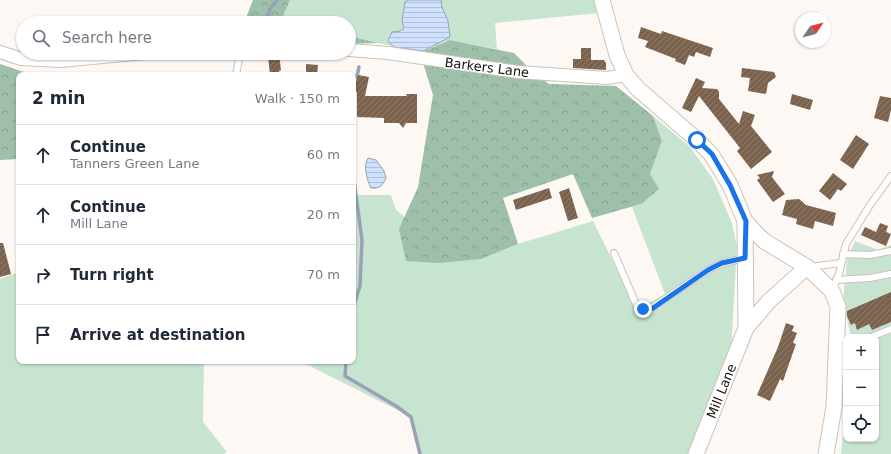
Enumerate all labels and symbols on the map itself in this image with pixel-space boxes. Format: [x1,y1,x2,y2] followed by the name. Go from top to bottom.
[795,12,831,48] north arrow
[444,55,530,80] street label: Barkers Lane
[688,131,706,149] route start
[634,300,652,318] route end
[704,362,739,421] street label: Mill Lane

